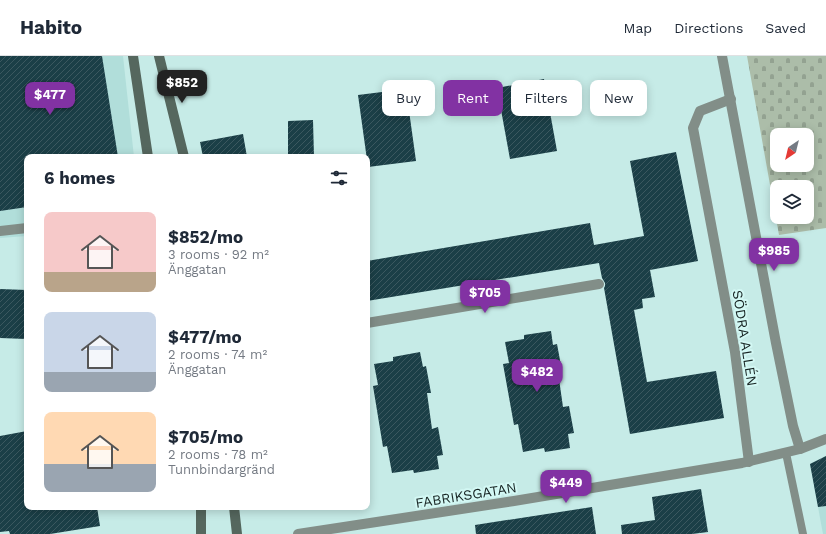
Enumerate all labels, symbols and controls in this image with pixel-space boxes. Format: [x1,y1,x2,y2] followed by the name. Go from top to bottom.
[20,16,82,39] text: Habito
[624,20,652,36] text: Map
[674,20,743,36] text: Directions
[765,20,806,36] text: Saved
[158,70,206,104] pin: $852
[166,75,198,90] text: $852
[382,80,435,116] chip: Buy
[443,80,503,116] chip: Rent
[511,80,582,116] chip: Filters
[590,80,647,116] chip: New
[26,82,74,116] pin: $477
[34,87,66,102] text: $477
[770,128,814,172] north arrow
[770,128,814,224] map controls
[328,167,350,189] icon: filters
[44,168,115,188] text: 6 homes
[770,180,814,224] button: layers
[168,227,243,247] text: $852/mo
[76,228,124,276] icon: home
[750,238,798,272] pin: $985
[758,243,790,258] text: $985
[168,247,269,262] text: 3 rooms · 92 m²
[168,262,226,277] text: Änggatan
[461,280,509,314] pin: $705
[469,285,501,300] text: $705
[730,289,760,387] street label: SÖDRA ALLÉN
[168,327,242,347] text: $477/mo
[76,328,124,376] icon: home
[168,347,267,362] text: 2 rooms · 74 m²
[513,359,561,393] pin: $482
[168,362,226,377] text: Änggatan
[521,364,553,379] text: $482
[168,427,243,447] text: $705/mo
[76,428,124,476] icon: home
[168,447,268,462] text: 2 rooms · 78 m²
[168,462,275,477] text: Tunnbindargränd
[542,470,590,504] pin: $449
[549,475,583,490] text: $449
[414,479,518,511] street label: FABRIKSGATAN

